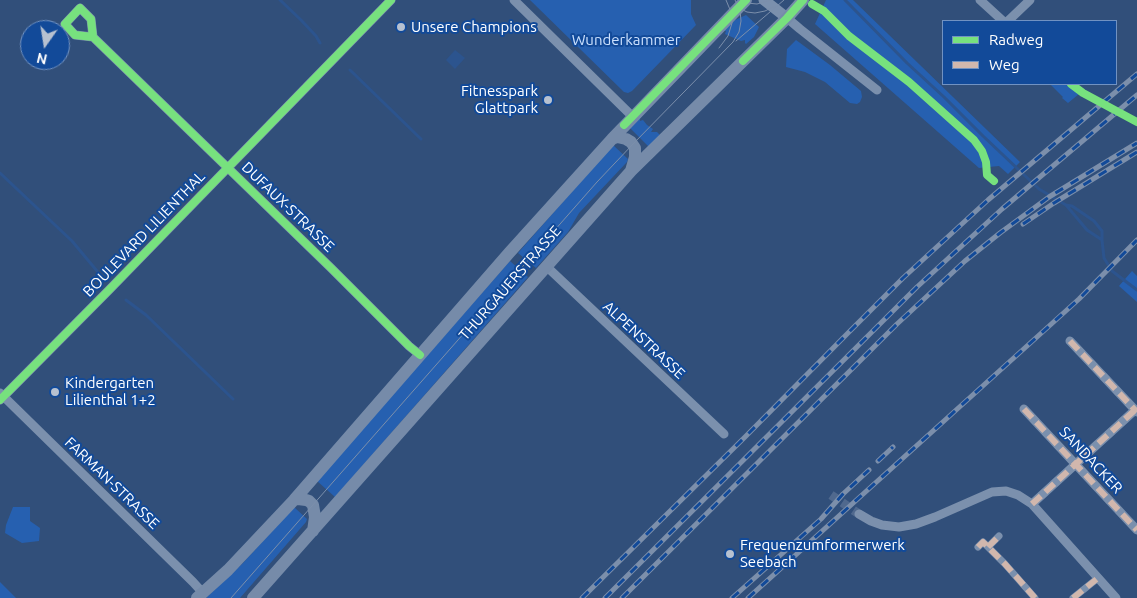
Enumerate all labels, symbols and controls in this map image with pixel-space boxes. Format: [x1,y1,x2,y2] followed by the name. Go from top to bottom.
[411,18,537,36] place label: Unsere Champions
[20,20,70,70] north arrow
[942,20,1117,85] legend
[395,21,407,33] marker: Unsere Champions
[572,31,680,49] park label: Wunderkammer
[989,31,1043,48] text: Radweg
[35,50,49,68] text: N
[989,56,1020,73] text: Weg
[461,82,538,117] place label: Fitnesspark Glattpark
[542,94,554,106] marker: Fitnesspark Glattpark
[238,158,338,256] street label: DUFAUX-STRASSE
[79,167,209,301] street label: BOULEVARD LILIENTHAL
[455,222,565,344] street label: THURGAUERSTRASSE
[599,297,689,383] street label: ALPENSTRASSE
[65,374,156,409] place label: Kindergarten Lilienthal 1+2
[49,386,61,398] marker: Kindergarten Lilienthal 1+2
[1056,423,1126,497] street label: SANDACKER
[61,433,163,533] street label: FARMAN-STRASSE
[740,536,905,571] place label: Frequenzumformerwerk Seebach
[724,548,736,560] marker: Frequenzumformerwerk Seebach

